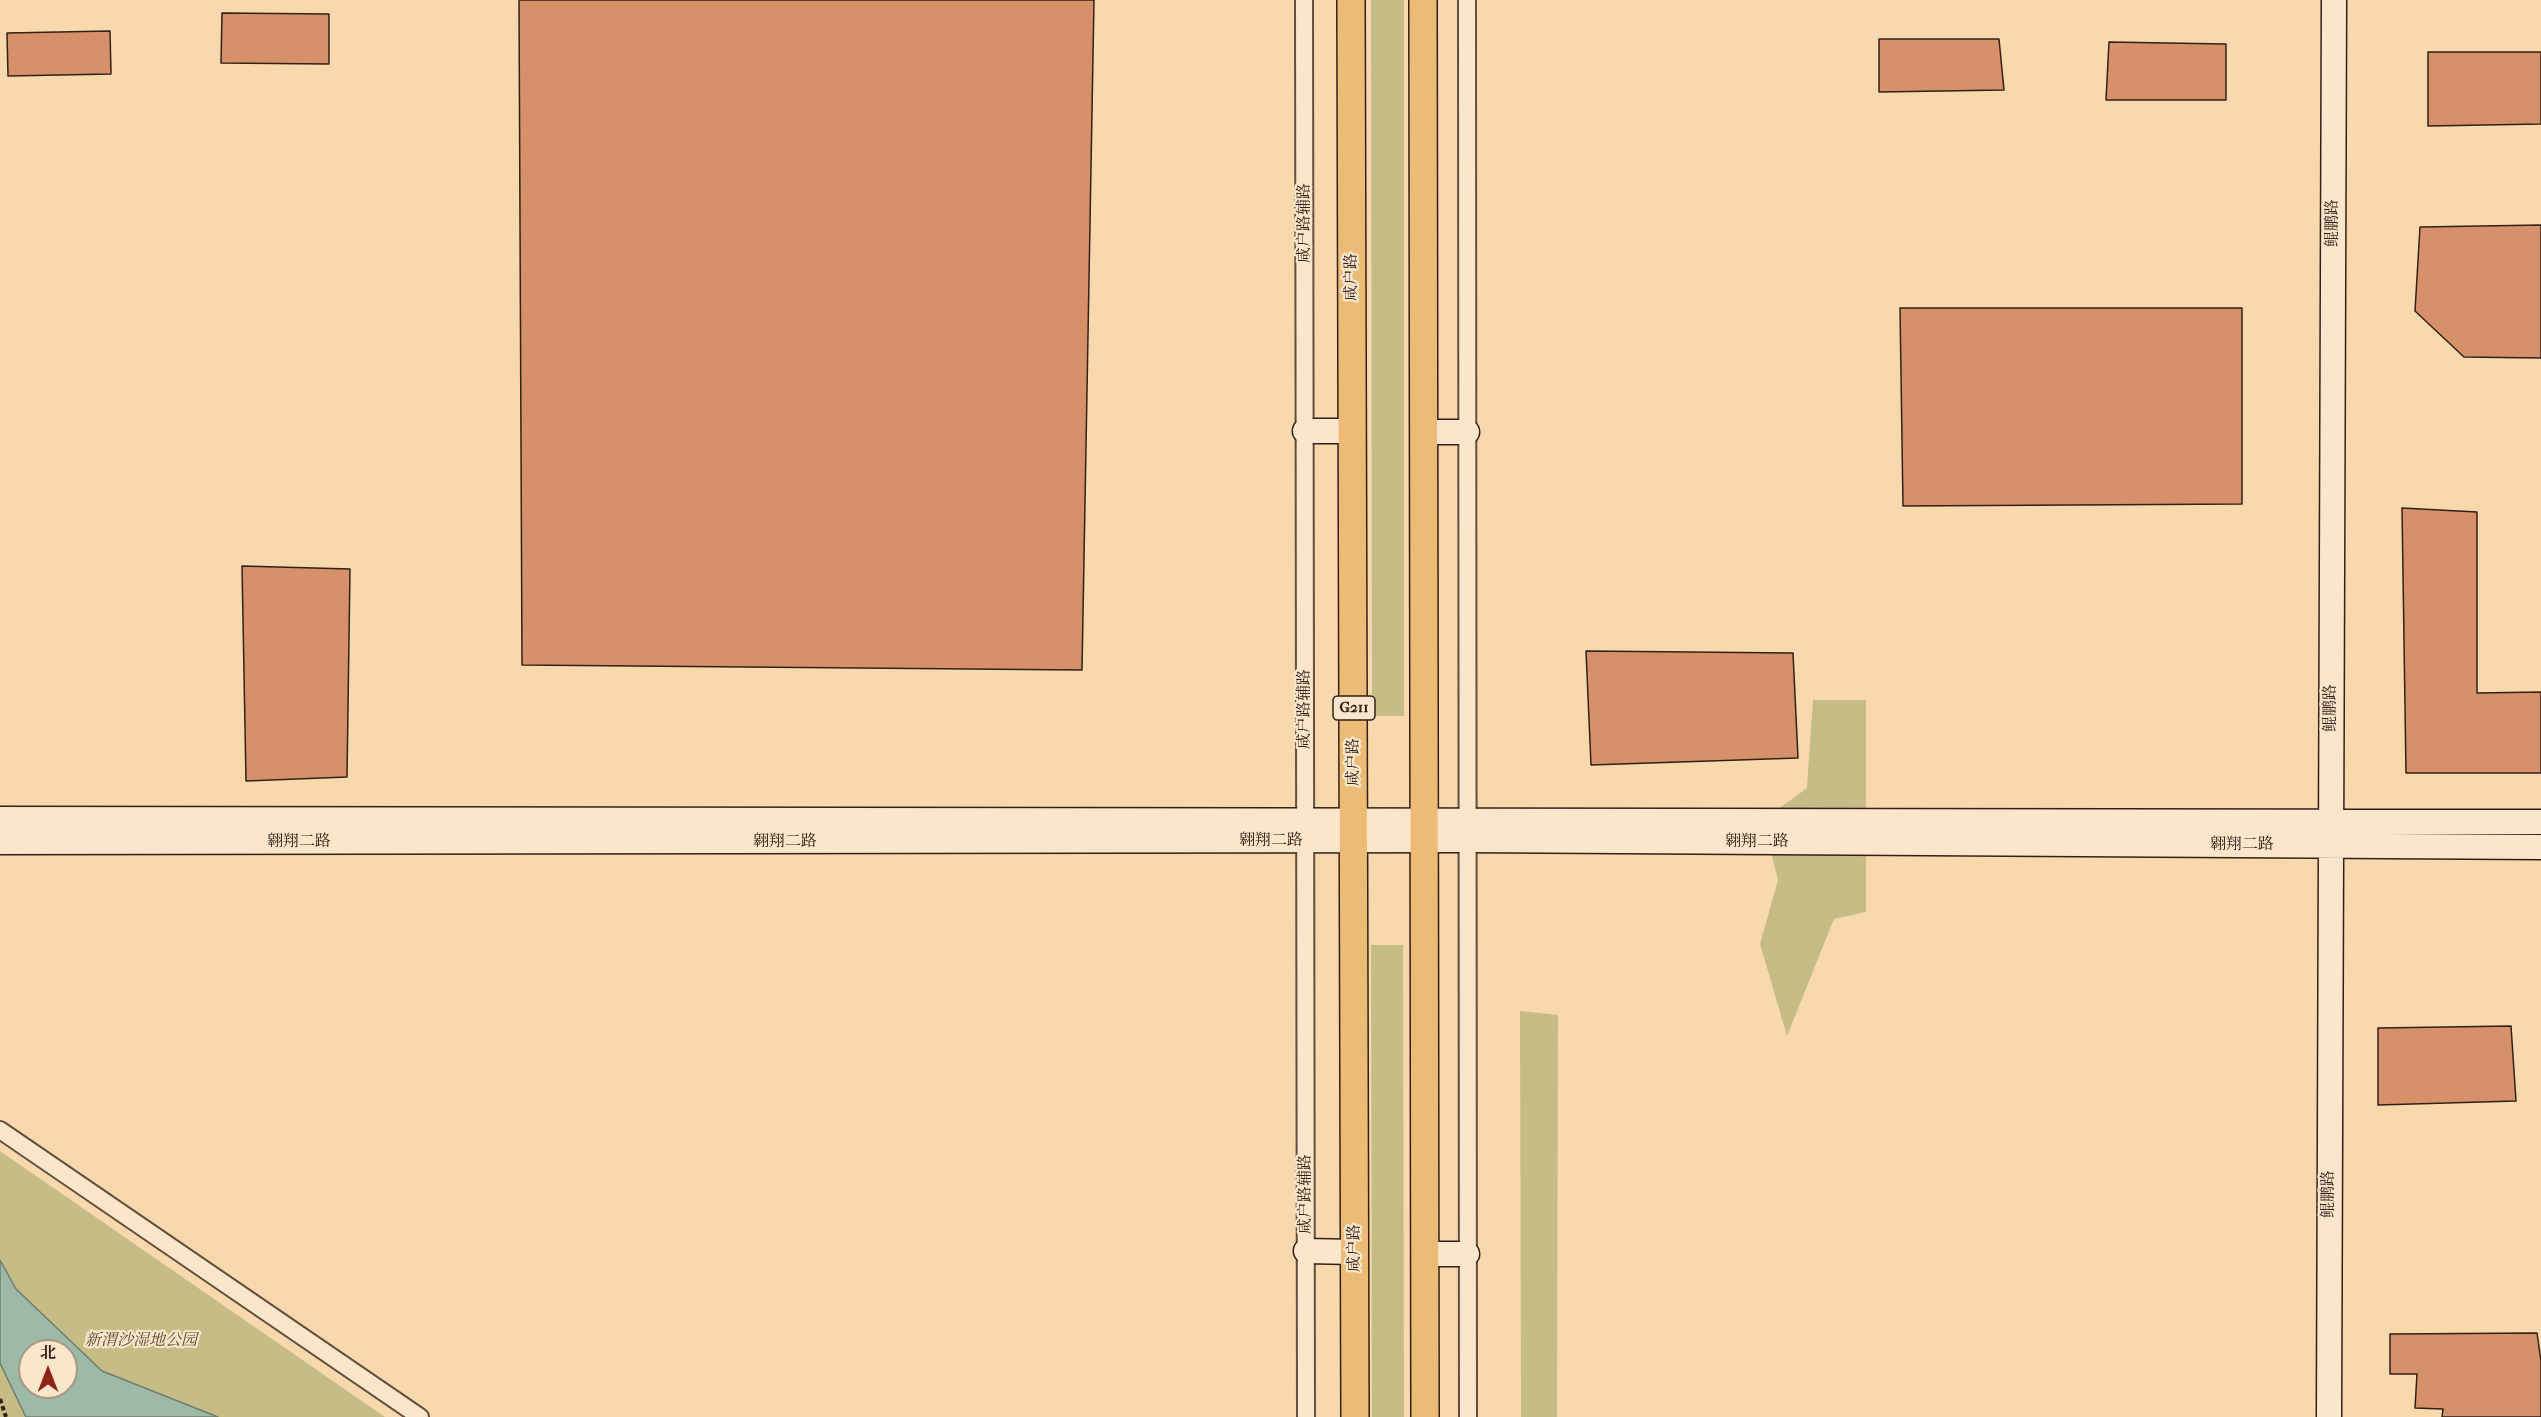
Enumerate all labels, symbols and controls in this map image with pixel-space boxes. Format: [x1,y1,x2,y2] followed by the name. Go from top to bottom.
[1295,183,1315,263] street label: 咸户路辅路
[2323,199,2343,247] street label: 鲲鹏路
[1342,253,1362,301] street label: 咸户路
[1295,669,1315,749] street label: 咸户路辅路
[2321,684,2341,732] street label: 鲲鹏路
[1333,696,1375,720] road number: G211
[1344,738,1364,786] street label: 咸户路
[1239,831,1303,851] street label: 翱翔二路
[267,832,331,852] street label: 翱翔二路
[753,832,817,852] street label: 翱翔二路
[1725,832,1789,852] street label: 翱翔二路
[2210,835,2274,855] street label: 翱翔二路
[1296,1154,1316,1234] street label: 咸户路辅路
[2319,1170,2339,1218] street label: 鲲鹏路
[1345,1224,1365,1272] street label: 咸户路
[85,1331,197,1351] park label: 新渭沙湿地公园
[18,1339,78,1399] north arrow
[40,1343,56,1362] text: 北

